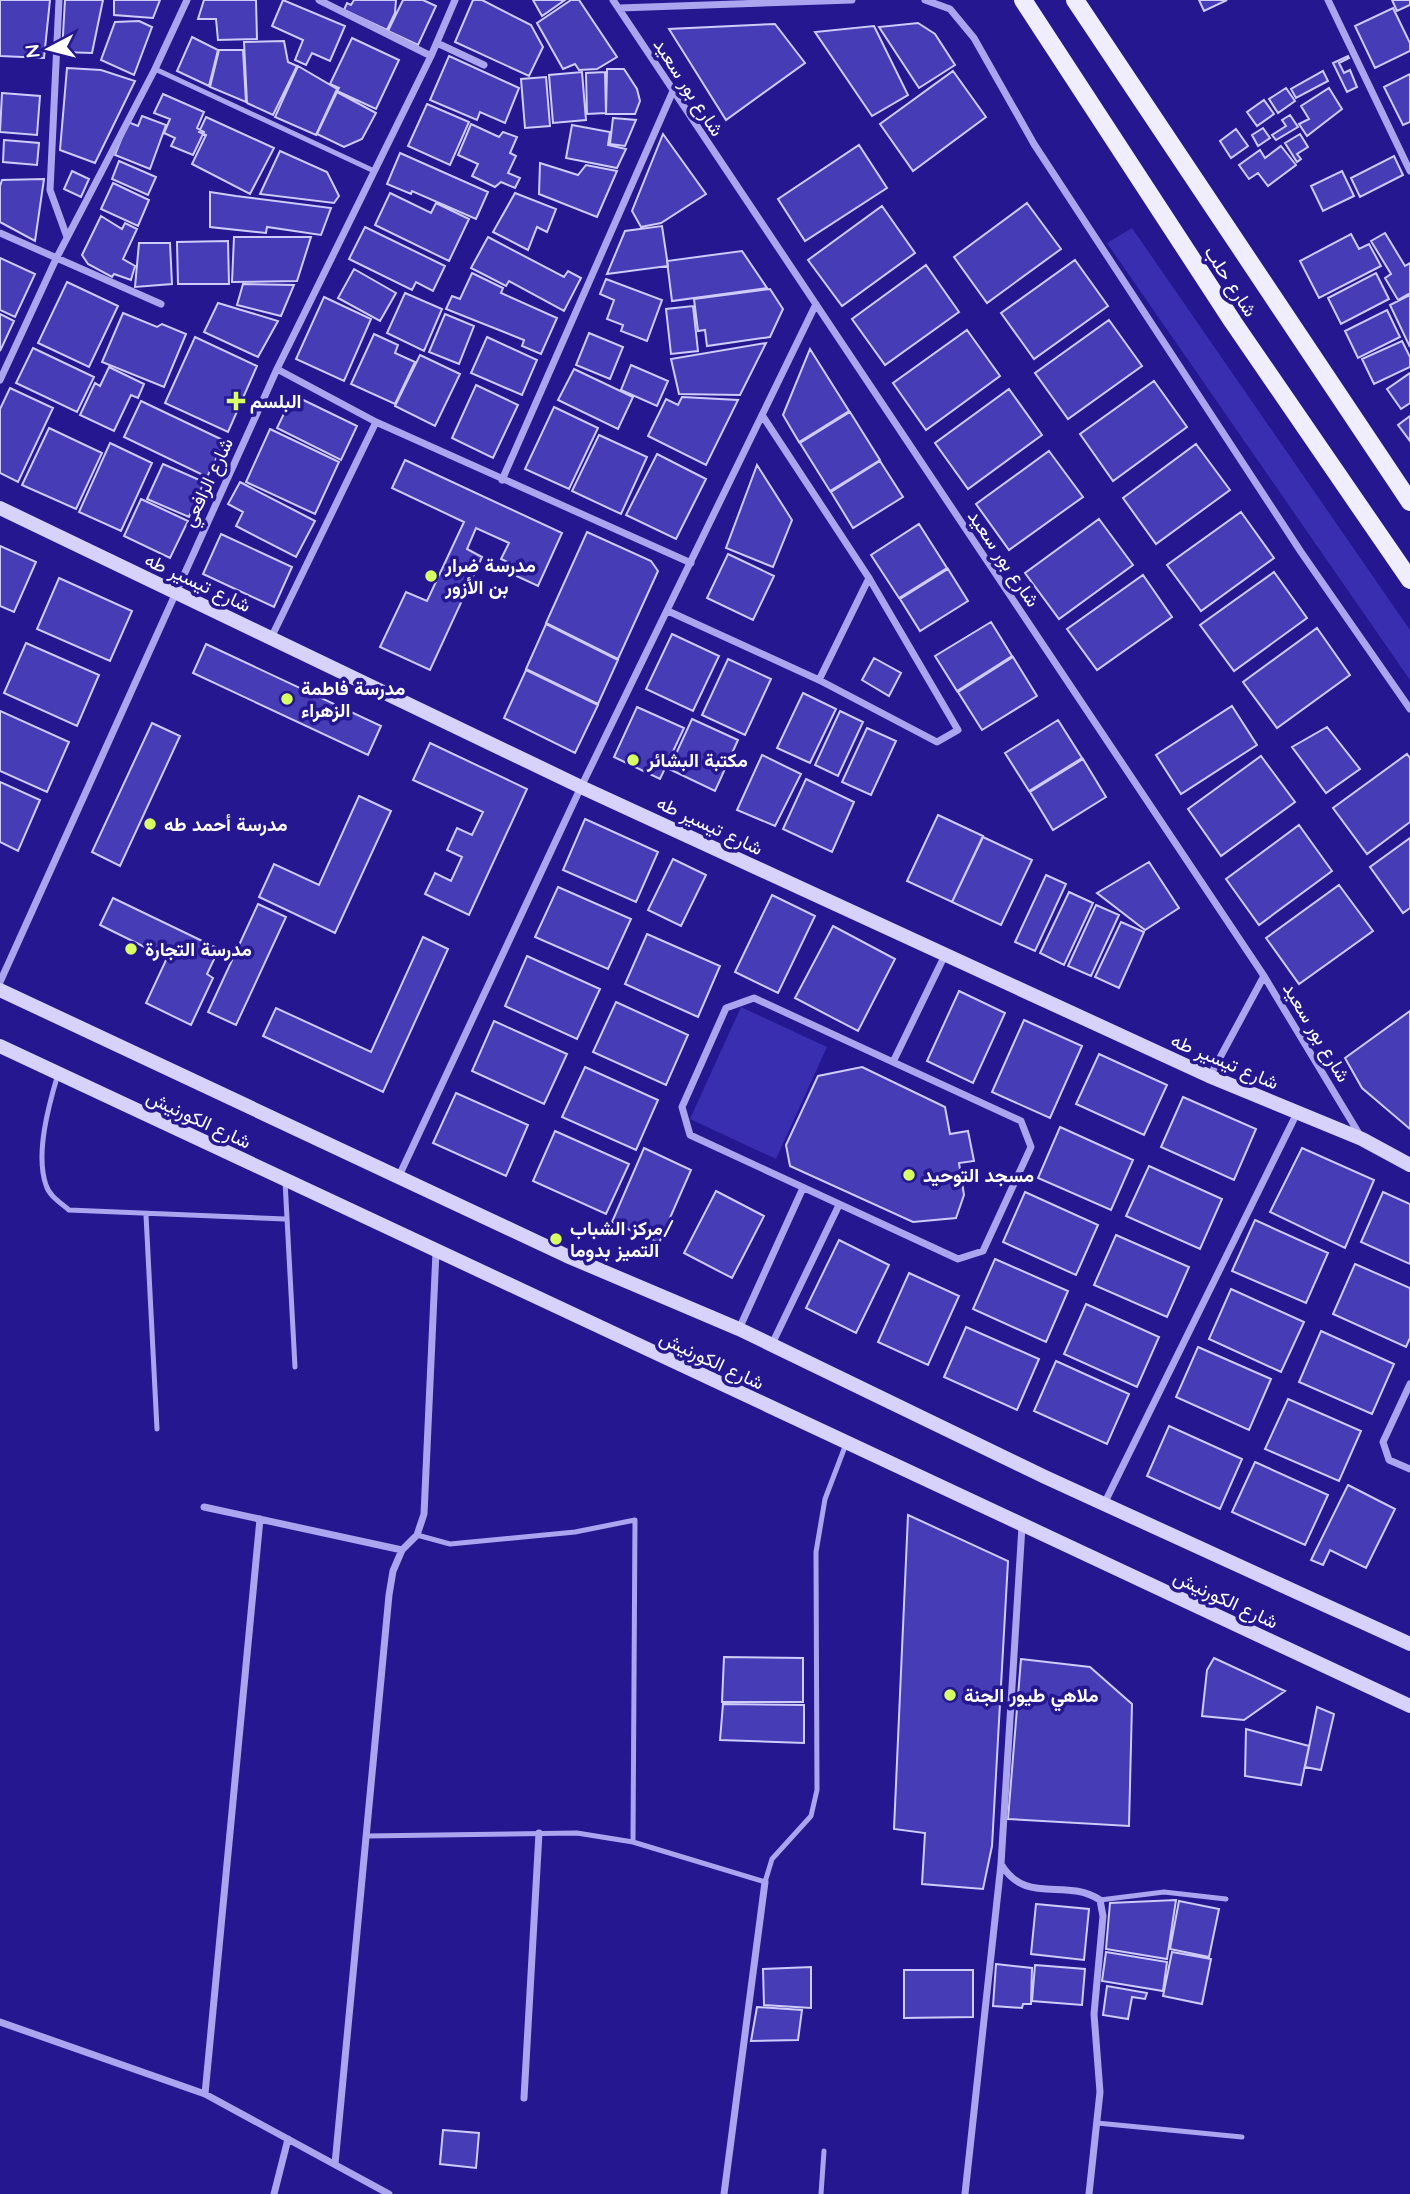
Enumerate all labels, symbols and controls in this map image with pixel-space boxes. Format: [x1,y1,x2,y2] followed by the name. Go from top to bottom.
[14,14,84,84] north arrow
[648,33,730,141] street label: شارع بور سعيد
[19,43,45,59] text: N
[1198,241,1263,322] street label: شارع حلب
[250,389,302,414] place label: البلسم
[228,393,244,409] marker: البلسم
[176,434,242,532] street label: شارع الرافعي
[962,505,1045,612] street label: شارع بور سعيد
[141,547,255,618] street label: شارع تيسير طه
[444,553,536,600] place label: مدرسة ضرار بن الأزور
[423,568,439,584] marker: مدرسة ضرار بن الأزور
[301,676,405,723] place label: مدرسة فاطمة الزهراء
[279,691,295,707] marker: مدرسة فاطمة الزهراء
[646,748,748,773] place label: مكتبة البشائر
[625,752,641,768] marker: مكتبة البشائر
[653,790,767,861] street label: شارع تيسير طه
[164,812,288,837] place label: مدرسة أحمد طه
[142,816,158,832] marker: مدرسة أحمد طه
[145,937,252,962] place label: مدرسة التجارة
[123,941,139,957] marker: مدرسة التجارة
[1277,978,1356,1087] street label: شارع بور سعيد
[1167,1028,1282,1095] street label: شارع تيسير طه
[143,1084,255,1155] street label: شارع الكورنيش
[923,1163,1034,1188] place label: مسجد التوحيد
[901,1167,917,1183] marker: مسجد التوحيد
[570,1216,674,1263] place label: مركز الشباب/ التميز بدوما
[548,1231,564,1247] marker: مركز الشباب/ التميز بدوما
[656,1325,768,1396] street label: شارع الكورنيش
[1170,1564,1282,1635] street label: شارع الكورنيش
[964,1683,1099,1712] place label: ملاهي طيور الجنة
[942,1687,958,1703] marker: ملاهي طيور الجنة

